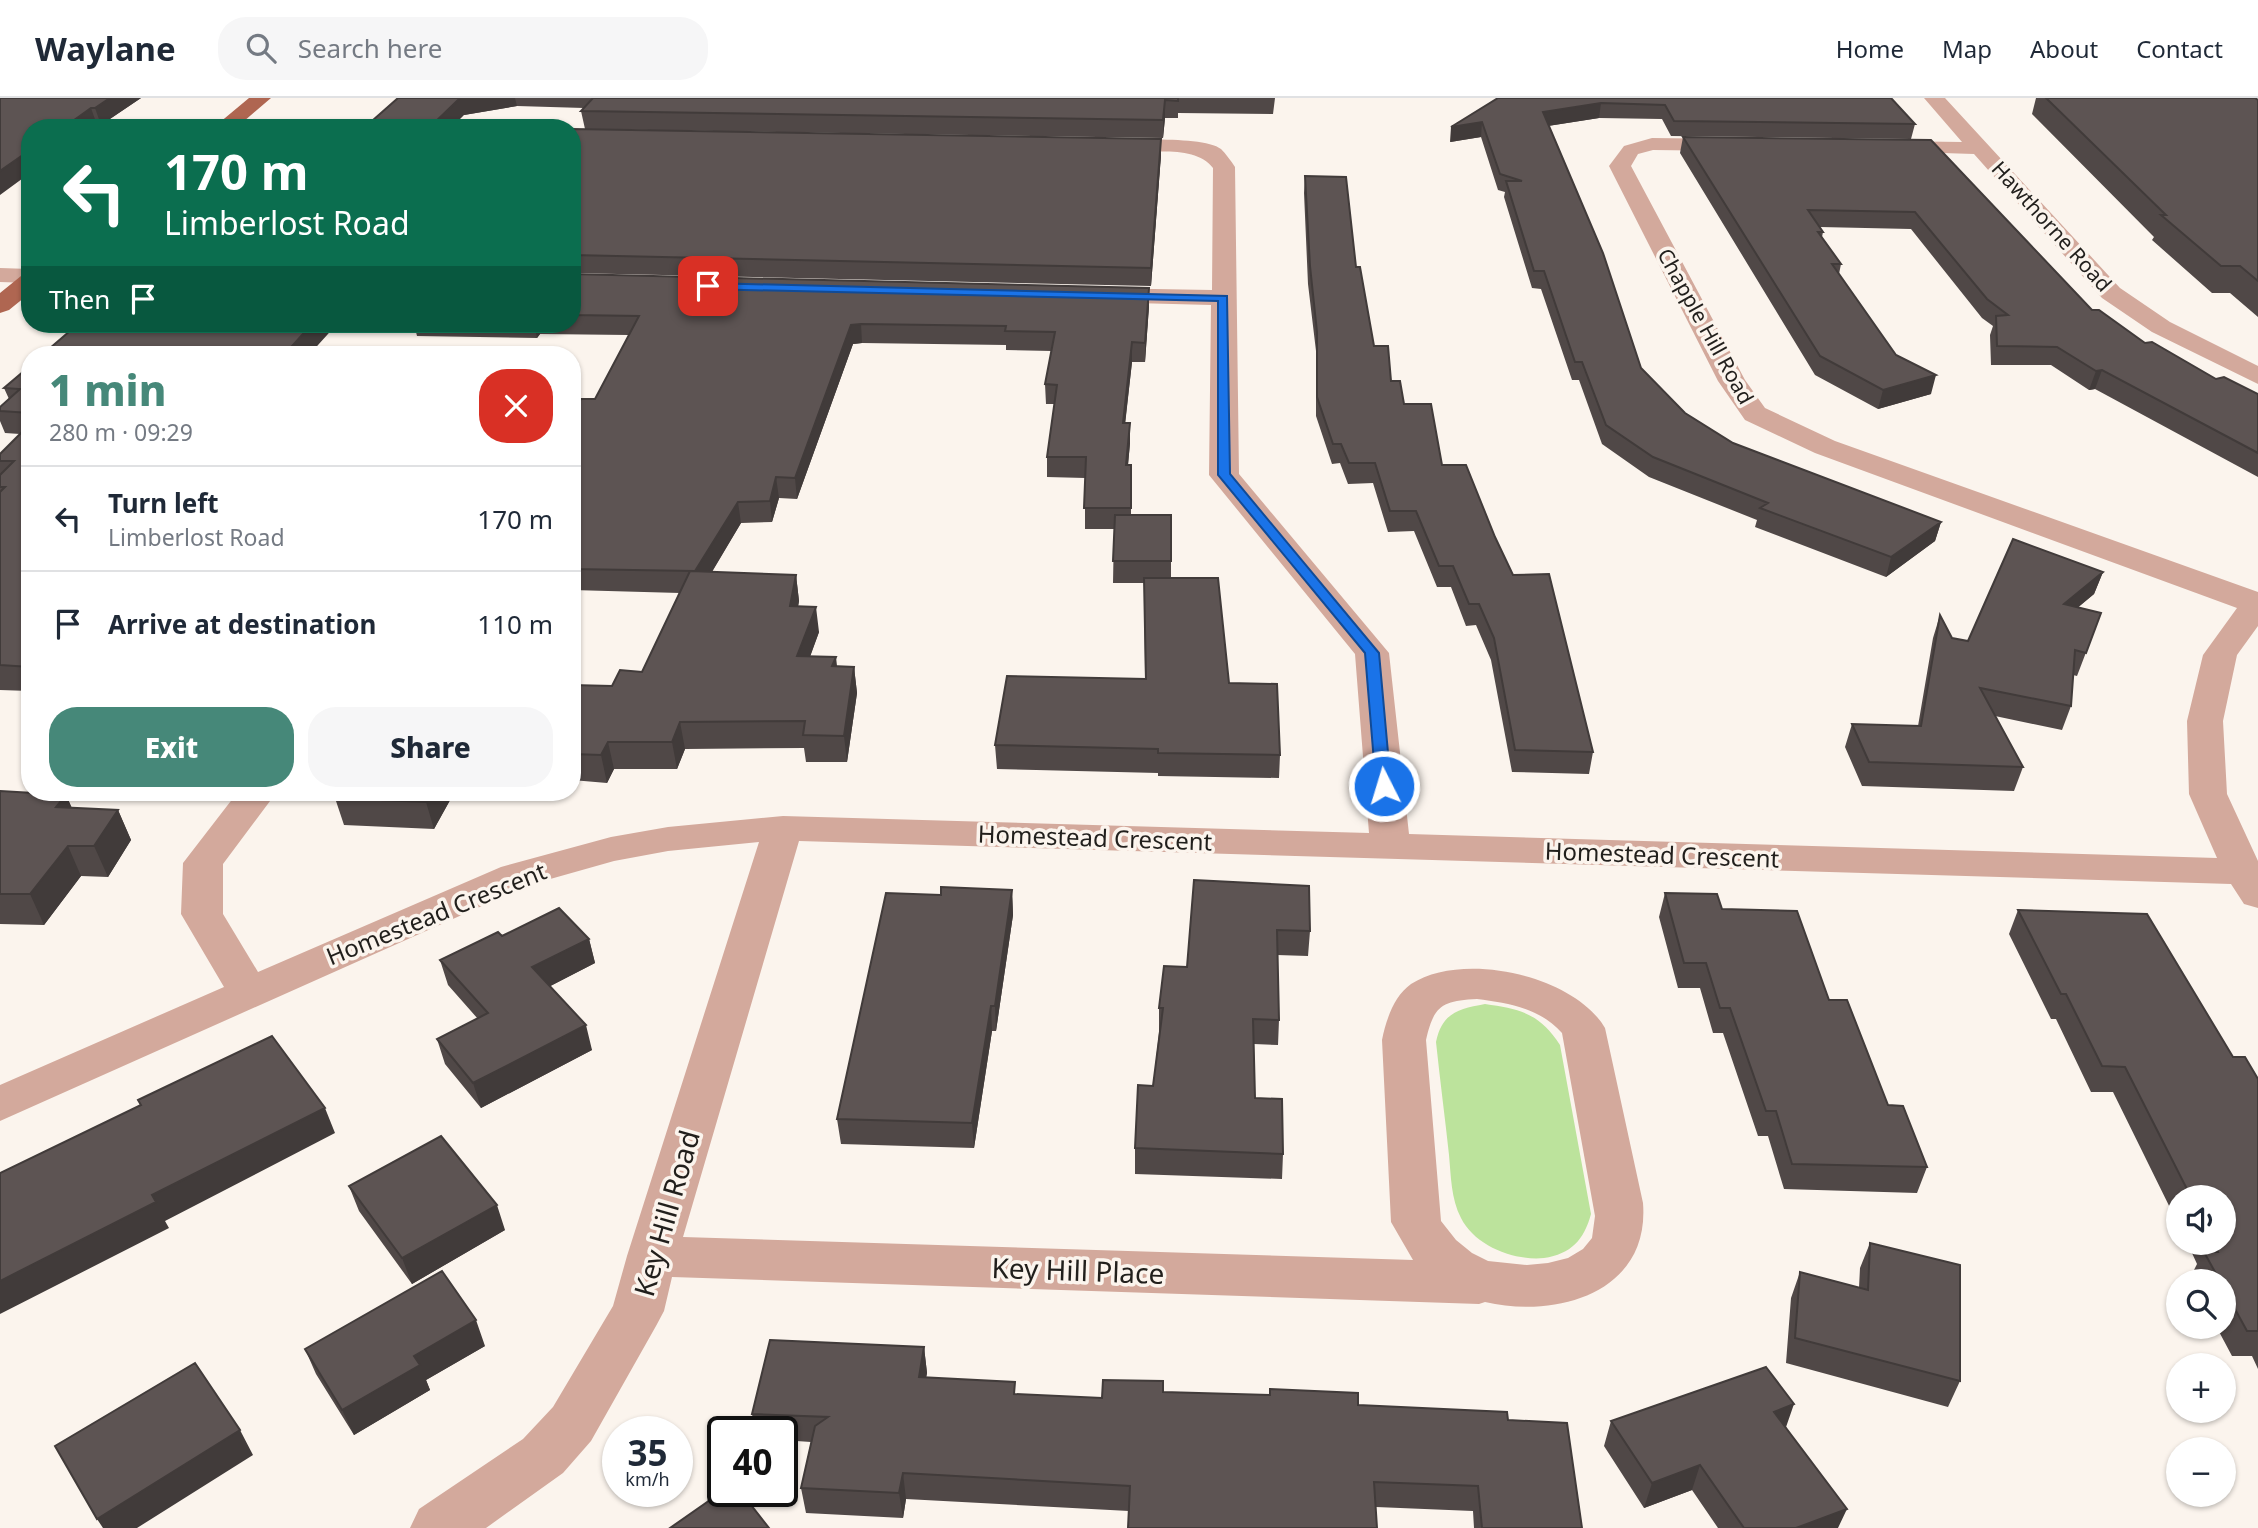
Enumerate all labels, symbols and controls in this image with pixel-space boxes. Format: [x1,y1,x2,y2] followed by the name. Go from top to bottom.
[218,17,708,80] search box
[35,26,176,71] text: Waylane
[242,29,280,67] icon: search
[298,30,442,66] text: Search here
[1836,32,1904,65] text: Home
[1942,32,1992,65] text: Map
[2030,32,2098,65] text: About
[2136,32,2223,65] text: Contact
[164,138,309,204] text: 170 m
[49,147,140,238] icon: left
[1986,155,2118,297] street label: Hawthorne Road
[164,201,410,244] text: Limberlost Road
[1651,243,1761,409] street label: Chapple Hill Road
[678,256,738,316] pin
[689,267,727,305] icon: arrive
[124,280,162,318] icon: arrive
[49,281,110,317] text: Then
[49,361,166,418] text: 1 min
[479,369,553,443] button: close
[49,416,193,448] text: 280 m · 09:29
[108,485,219,521] text: Turn left
[49,500,87,538] icon: left
[477,501,553,537] text: 170 m
[108,521,285,553] text: Limberlost Road
[49,605,87,643] icon: arrive
[108,606,377,642] text: Arrive at destination
[477,606,553,642] text: 110 m
[49,707,294,787] button: Exit
[308,707,553,787] button: Share
[1347,749,1421,823] position arrow
[977,816,1213,858] street label: Homestead Crescent
[1544,833,1780,875] street label: Homestead Crescent
[321,854,551,972] street label: Homestead Crescent
[624,1126,708,1300] street label: Key Hill Road
[2166,1185,2236,1507] map controls
[2166,1185,2236,1255] button: sound
[991,1248,1165,1292] street label: Key Hill Place
[2166,1269,2236,1339] button: search
[2166,1353,2236,1423] button: +
[707,1416,798,1507] speed limit sign: 40
[627,1429,668,1476] text: 35
[2166,1437,2236,1507] button: −
[625,1467,670,1491] text: km/h

